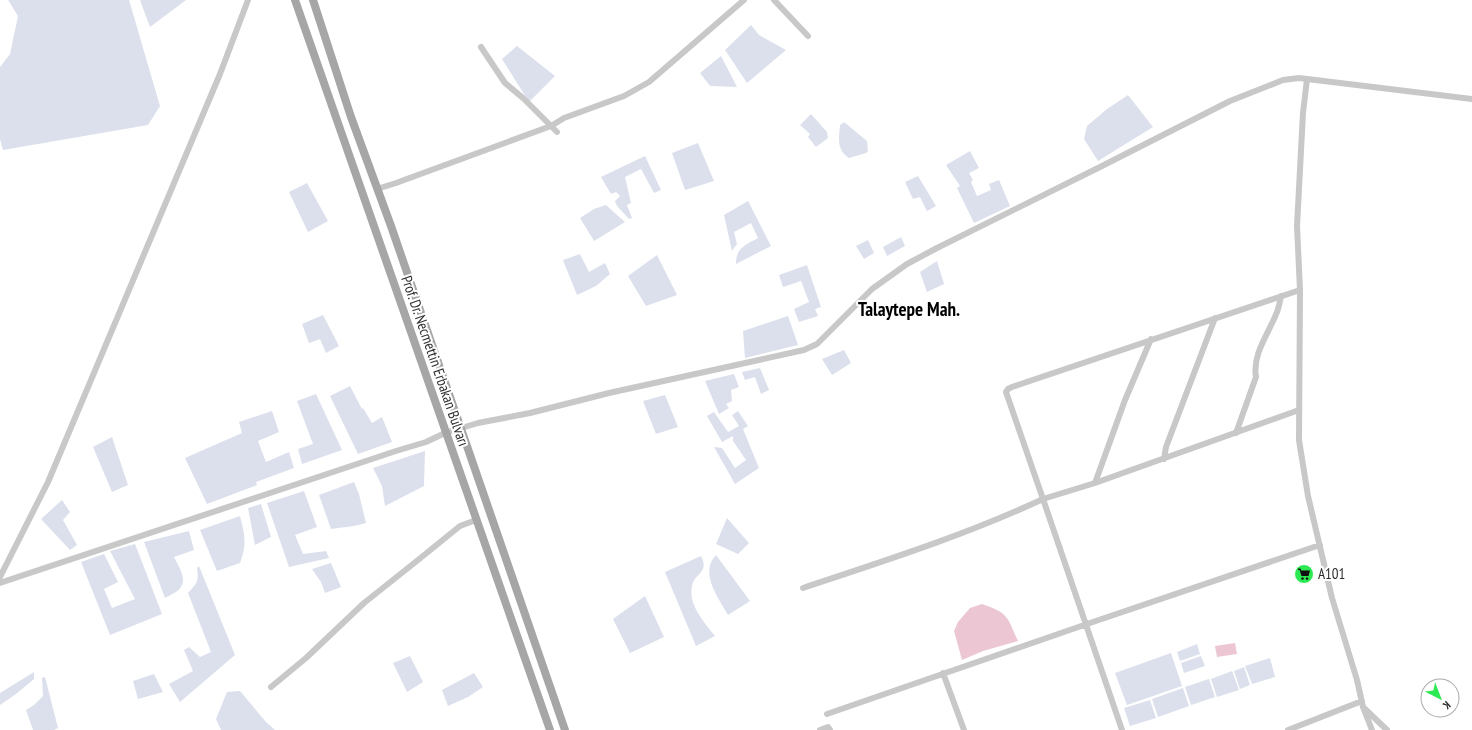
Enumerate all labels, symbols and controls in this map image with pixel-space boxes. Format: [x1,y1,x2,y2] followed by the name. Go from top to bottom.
[397,273,474,449] street label: Prof. Dr. Necmettin Erbakan Bulvarı
[858,297,960,321] district label: Talaytepe Mah.
[1293,563,1315,585] supermarket icon: A101
[1318,564,1345,583] place label: A101
[1420,678,1460,718] north arrow
[1440,698,1454,713] text: K

